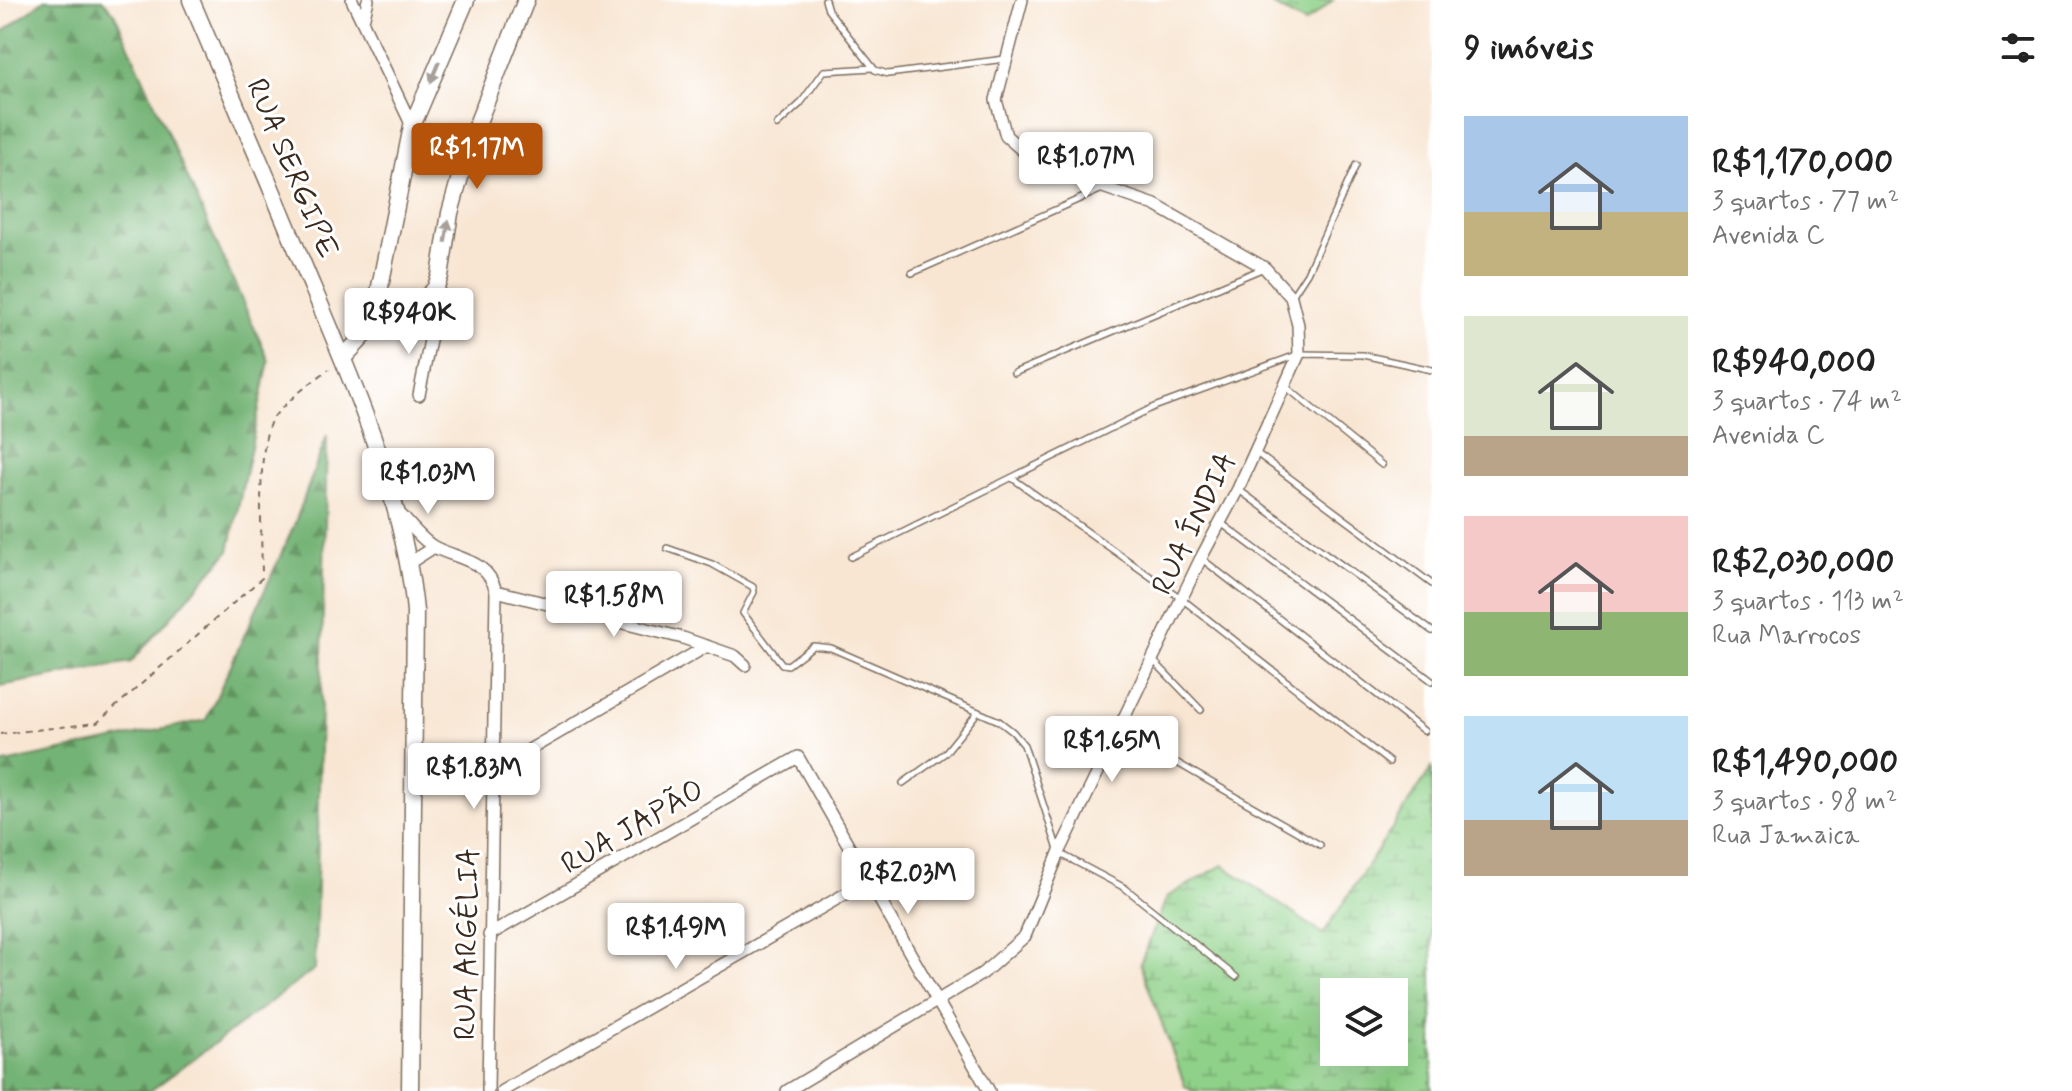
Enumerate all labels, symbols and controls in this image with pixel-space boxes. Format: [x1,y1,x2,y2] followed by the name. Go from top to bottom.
[1464,26,1593,71] text: 9 imóveis
[1996,26,2040,70] icon: filters
[429,60,442,83] one-way arrow
[236,73,347,264] street label: RUA SERGIPE
[403,123,551,191] pin: R$1.17M
[429,132,525,166] text: R$1.17M
[1012,132,1160,200] pin: R$1.07M
[1712,140,1893,185] text: R$1,170,000
[1037,141,1135,175] text: R$1.07M
[1528,148,1624,244] icon: home
[1712,185,1899,219] text: 3 quartos · 77 m²
[441,218,454,243] one-way arrow
[1712,219,1825,253] text: Avenida C
[344,288,474,356] pin: R$940K
[363,297,455,331] text: R$940K
[1712,340,1876,385] text: R$940,000
[1528,348,1624,444] icon: home
[1712,385,1902,419] text: 3 quartos · 74 m²
[1712,419,1825,453] text: Avenida C
[1143,446,1246,601] street label: RUA ÍNDIA
[354,448,502,516] pin: R$1.03M
[380,457,476,491] text: R$1.03M
[1712,540,1894,585] text: R$2,030,000
[1528,548,1624,644] icon: home
[540,571,688,639] pin: R$1.58M
[564,580,664,614] text: R$1.58M
[1712,585,1904,619] text: 3 quartos · 113 m²
[1712,619,1861,653] text: Rua Marrocos
[1038,716,1186,784] pin: R$1.65M
[1063,725,1161,759] text: R$1.65M
[1712,740,1898,785] text: R$1,490,000
[400,743,548,811] pin: R$1.83M
[1528,748,1624,844] icon: home
[426,752,522,786] text: R$1.83M
[554,771,711,884] street label: RUA JAPÃO
[1712,785,1897,819] text: 3 quartos · 98 m²
[1712,819,1859,853] text: Rua Jamaica
[446,848,489,1041] street label: RUA ARGÉLIA
[834,848,982,916] pin: R$2.03M
[860,857,956,891] text: R$2.03M
[602,903,750,971] pin: R$1.49M
[626,912,726,946] text: R$1.49M
[1320,978,1408,1066] map controls
[1320,978,1408,1066] button: layers

